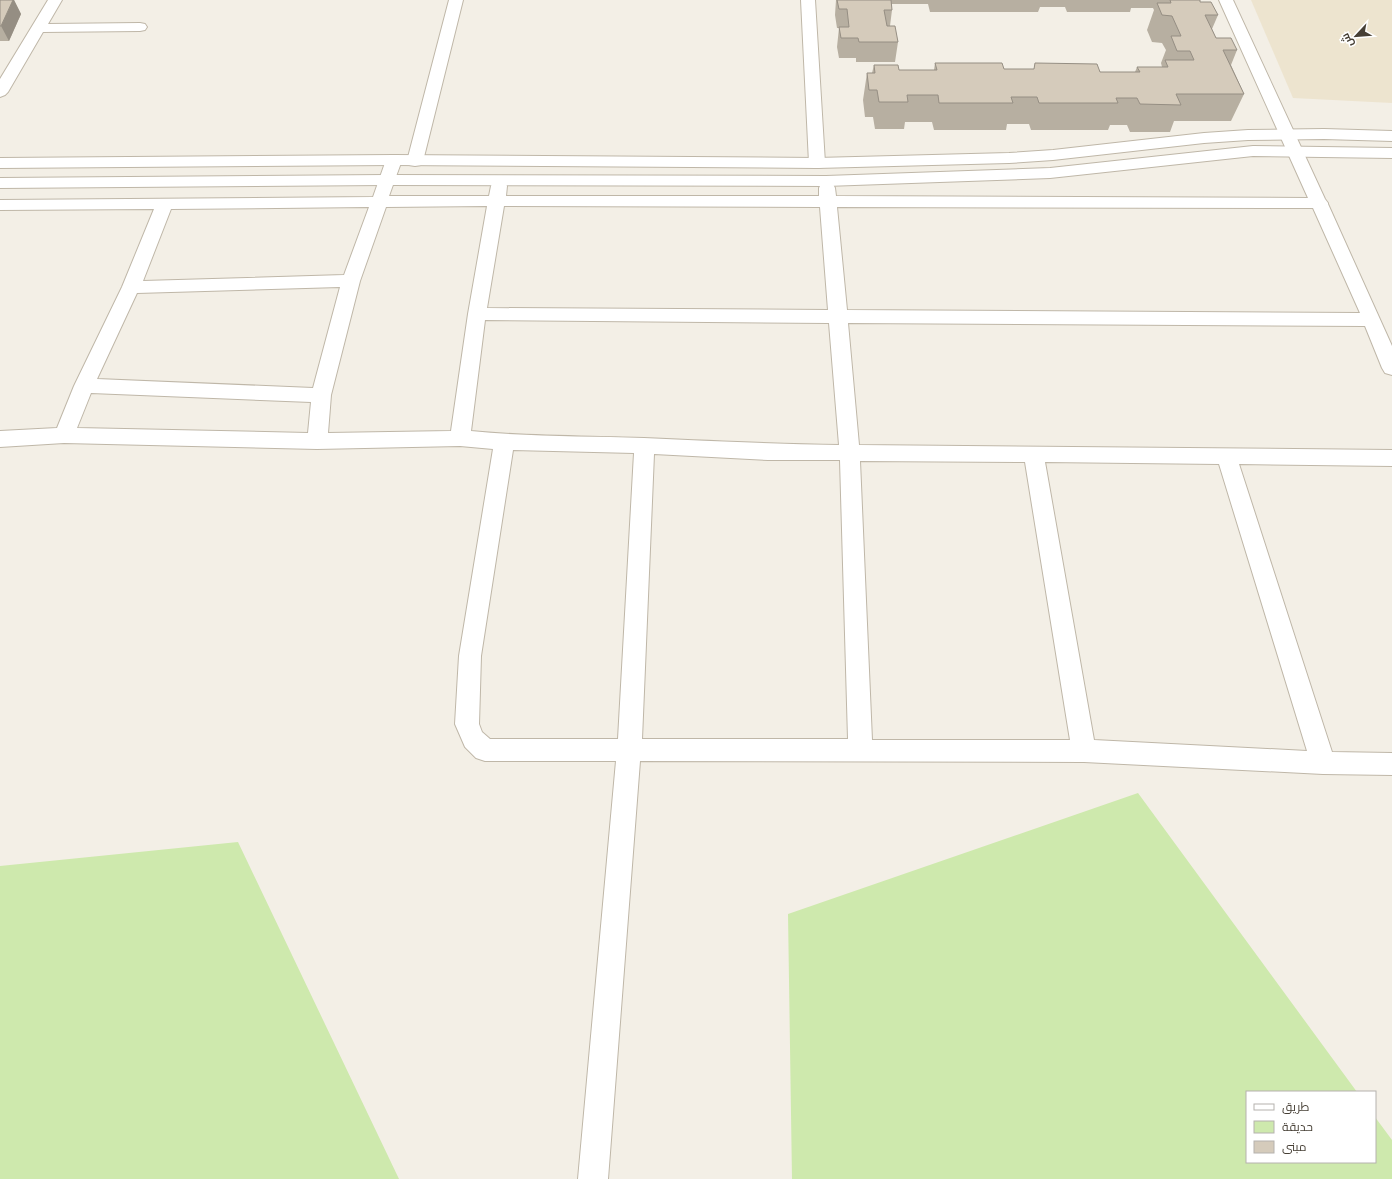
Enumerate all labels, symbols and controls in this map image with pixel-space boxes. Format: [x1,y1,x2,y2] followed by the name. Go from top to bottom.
[1336,16,1376,56] north arrow
[1338,31,1356,50] text: ش
[1246,1091,1376,1163] legend
[1282,1099,1310,1114] text: طريق
[1282,1119,1313,1134] text: حديقة
[1282,1139,1307,1154] text: مبنى

